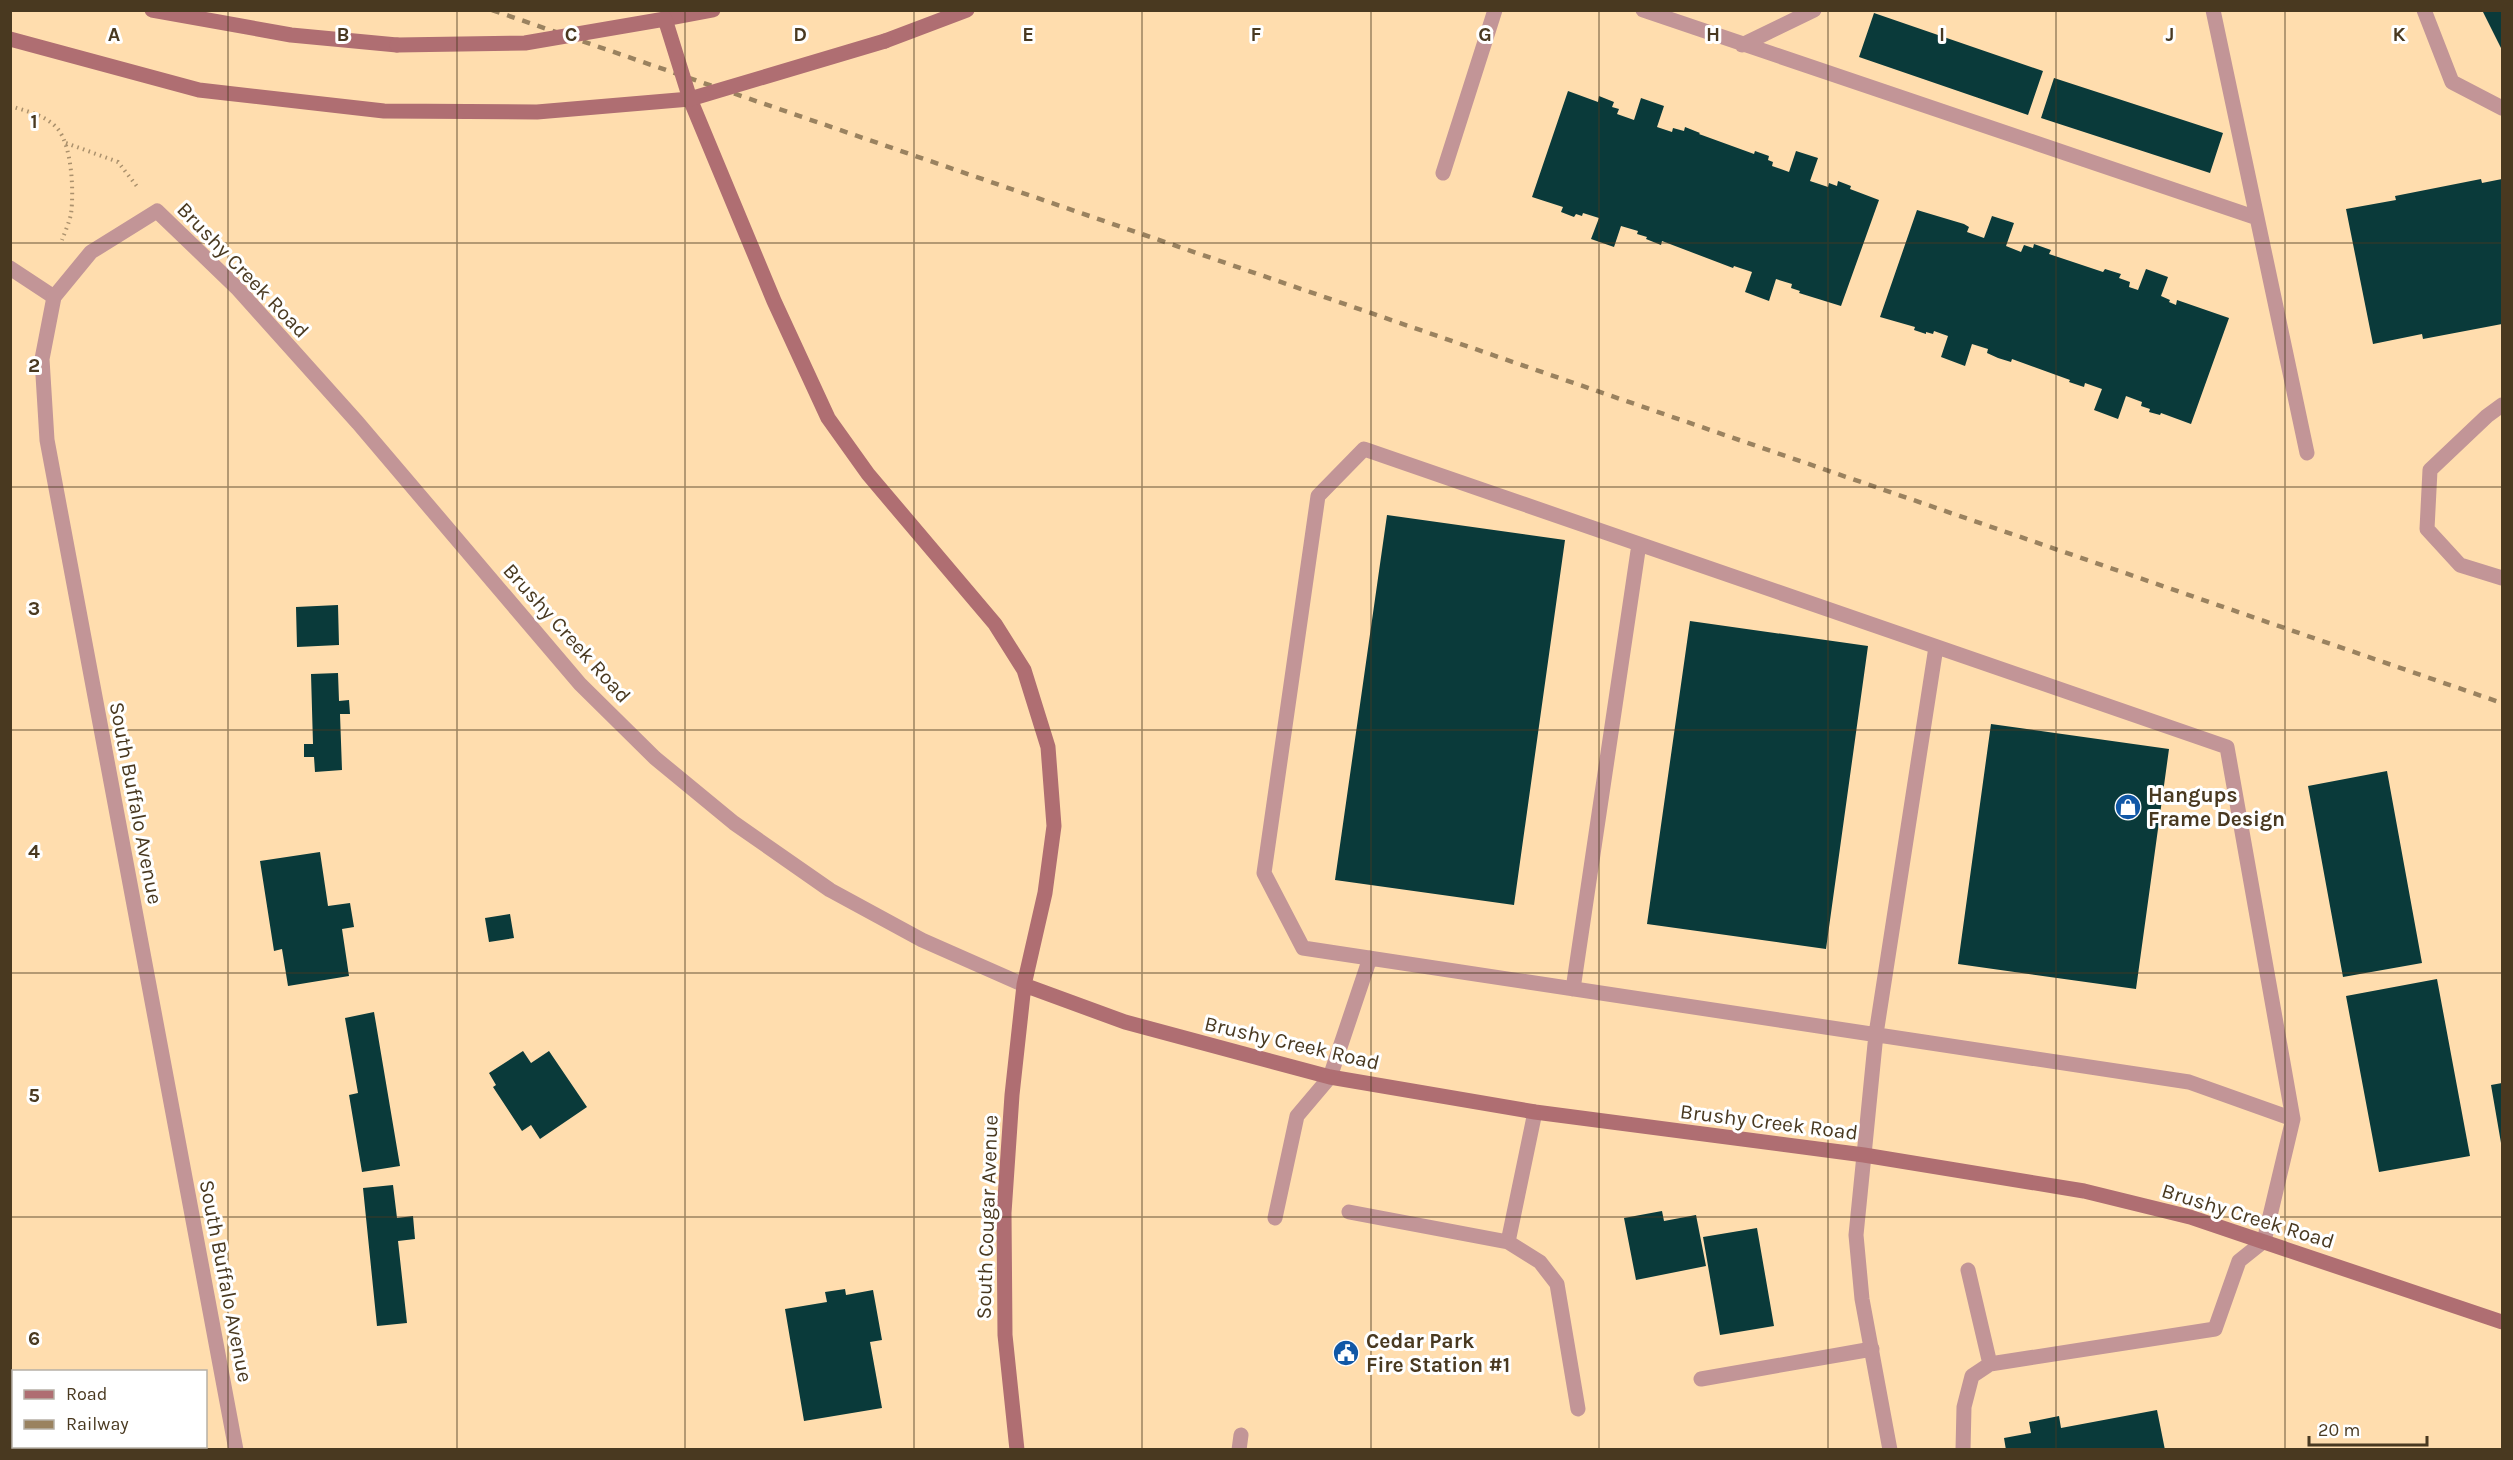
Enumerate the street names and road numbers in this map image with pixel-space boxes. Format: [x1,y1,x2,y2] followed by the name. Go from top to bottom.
[172,197,314,343] street label: Brushy Creek Road
[498,558,636,708] street label: Brushy Creek Road
[105,700,167,906] street label: South Buffalo Avenue
[1202,1011,1382,1075] street label: Brushy Creek Road
[1679,1099,1859,1145] street label: Brushy Creek Road
[971,1114,1003,1320] street label: South Cougar Avenue
[195,1178,257,1384] street label: South Buffalo Avenue
[2159,1178,2337,1254] street label: Brushy Creek Road

